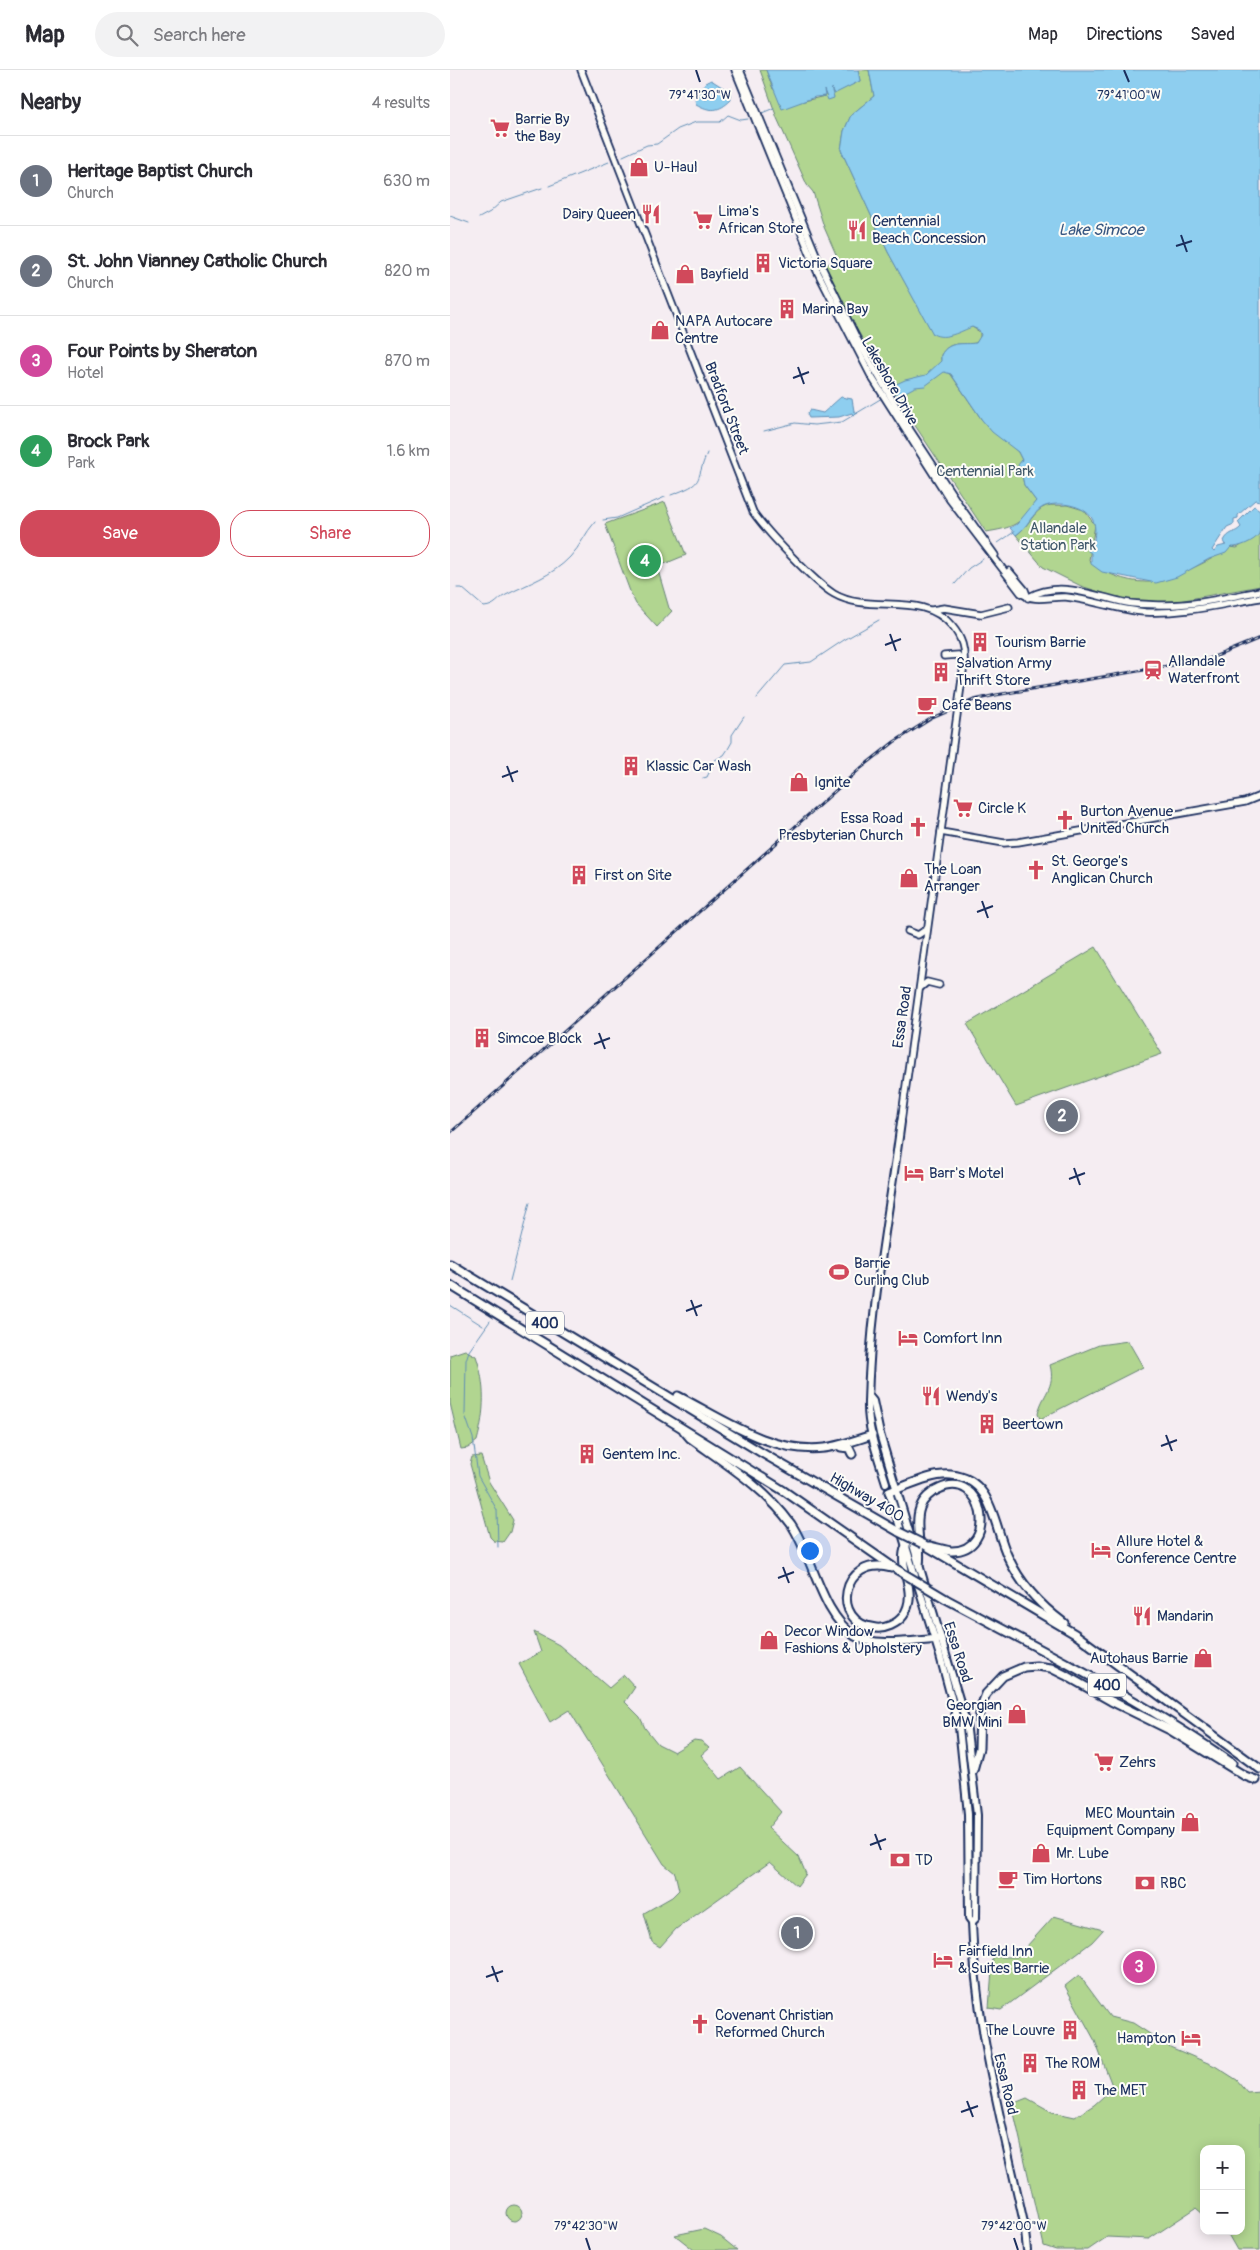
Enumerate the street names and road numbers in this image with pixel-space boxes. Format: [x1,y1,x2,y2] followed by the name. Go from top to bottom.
[857,334,923,429] street label: Lakeshore Drive
[700,359,753,458] street label: Bradford Street
[889,985,916,1049] street label: Essa Road
[526,1312,564,1334] road number: 400
[826,1468,907,1526] street label: Highway 400
[939,1619,976,1685] street label: Essa Road
[1088,1674,1126,1696] road number: 400
[989,2052,1022,2117] street label: Essa Road

